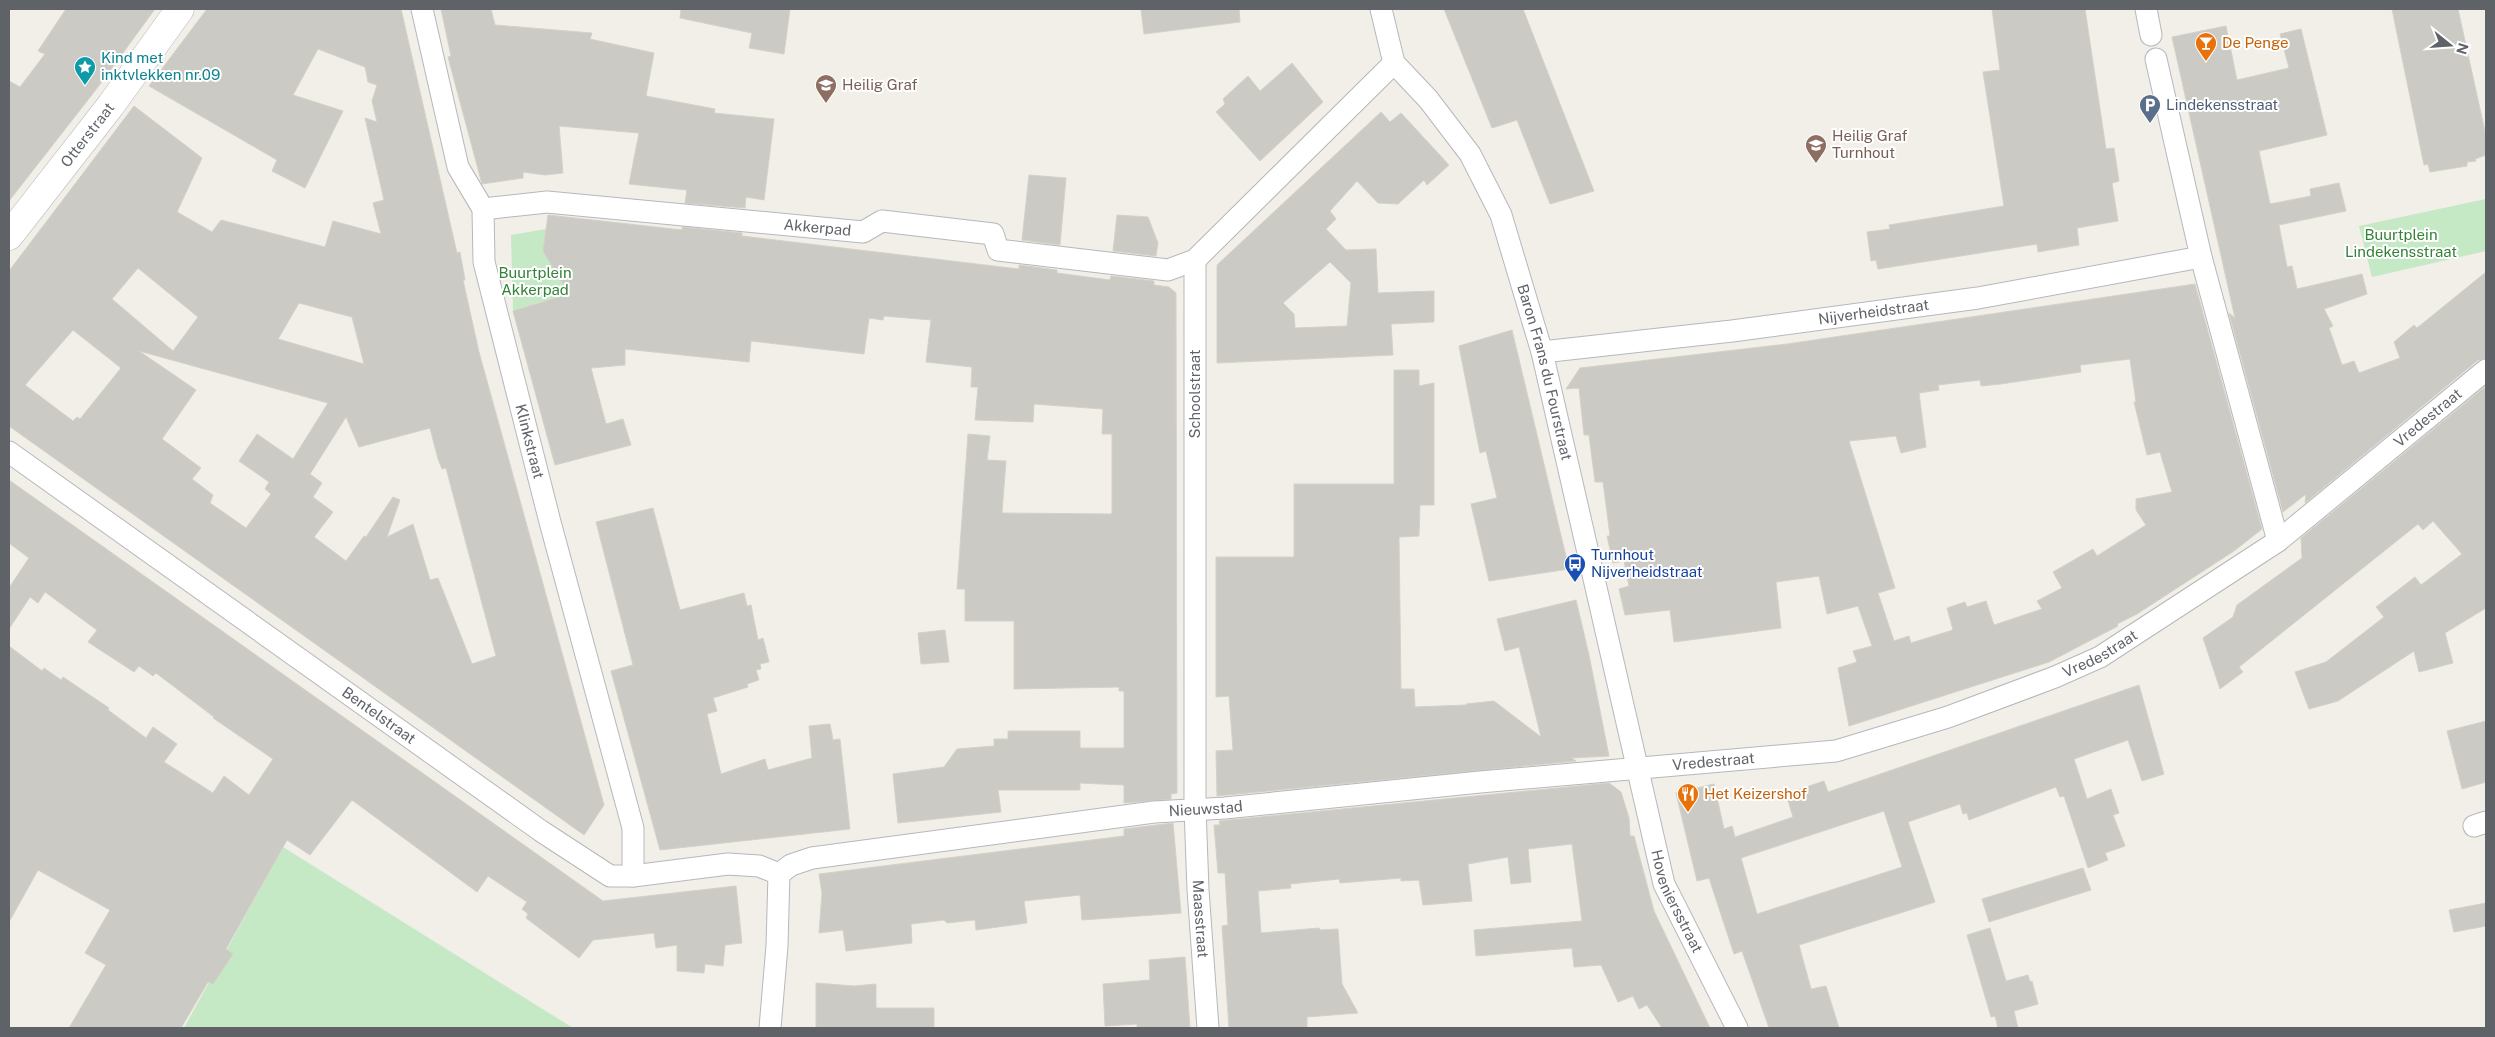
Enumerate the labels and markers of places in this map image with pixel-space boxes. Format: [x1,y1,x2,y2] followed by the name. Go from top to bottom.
[2194,31,2218,62] bar icon: De Penge
[2222,34,2289,51] place label: De Penge
[101,49,220,83] place label: Kind met inktvlekken nr.09
[73,55,97,86] place icon: Kind met inktvlekken nr.09
[814,73,838,104] school or university icon: Heilig Graf
[842,76,917,93] place label: Heilig Graf
[2138,93,2162,124] parking icon: Lindekensstraat
[2166,96,2278,113] place label: Lindekensstraat
[1832,127,1907,161] place label: Heilig Graf Turnhout
[1804,133,1828,164] school or university icon: Heilig Graf Turnhout
[1591,546,1703,580] place label: Turnhout Nijverheidstraat
[1563,552,1587,583] bus stop icon: Turnhout Nijverheidstraat
[1676,782,1700,813] restaurant icon: Het Keizershof
[1704,785,1807,802] place label: Het Keizershof

